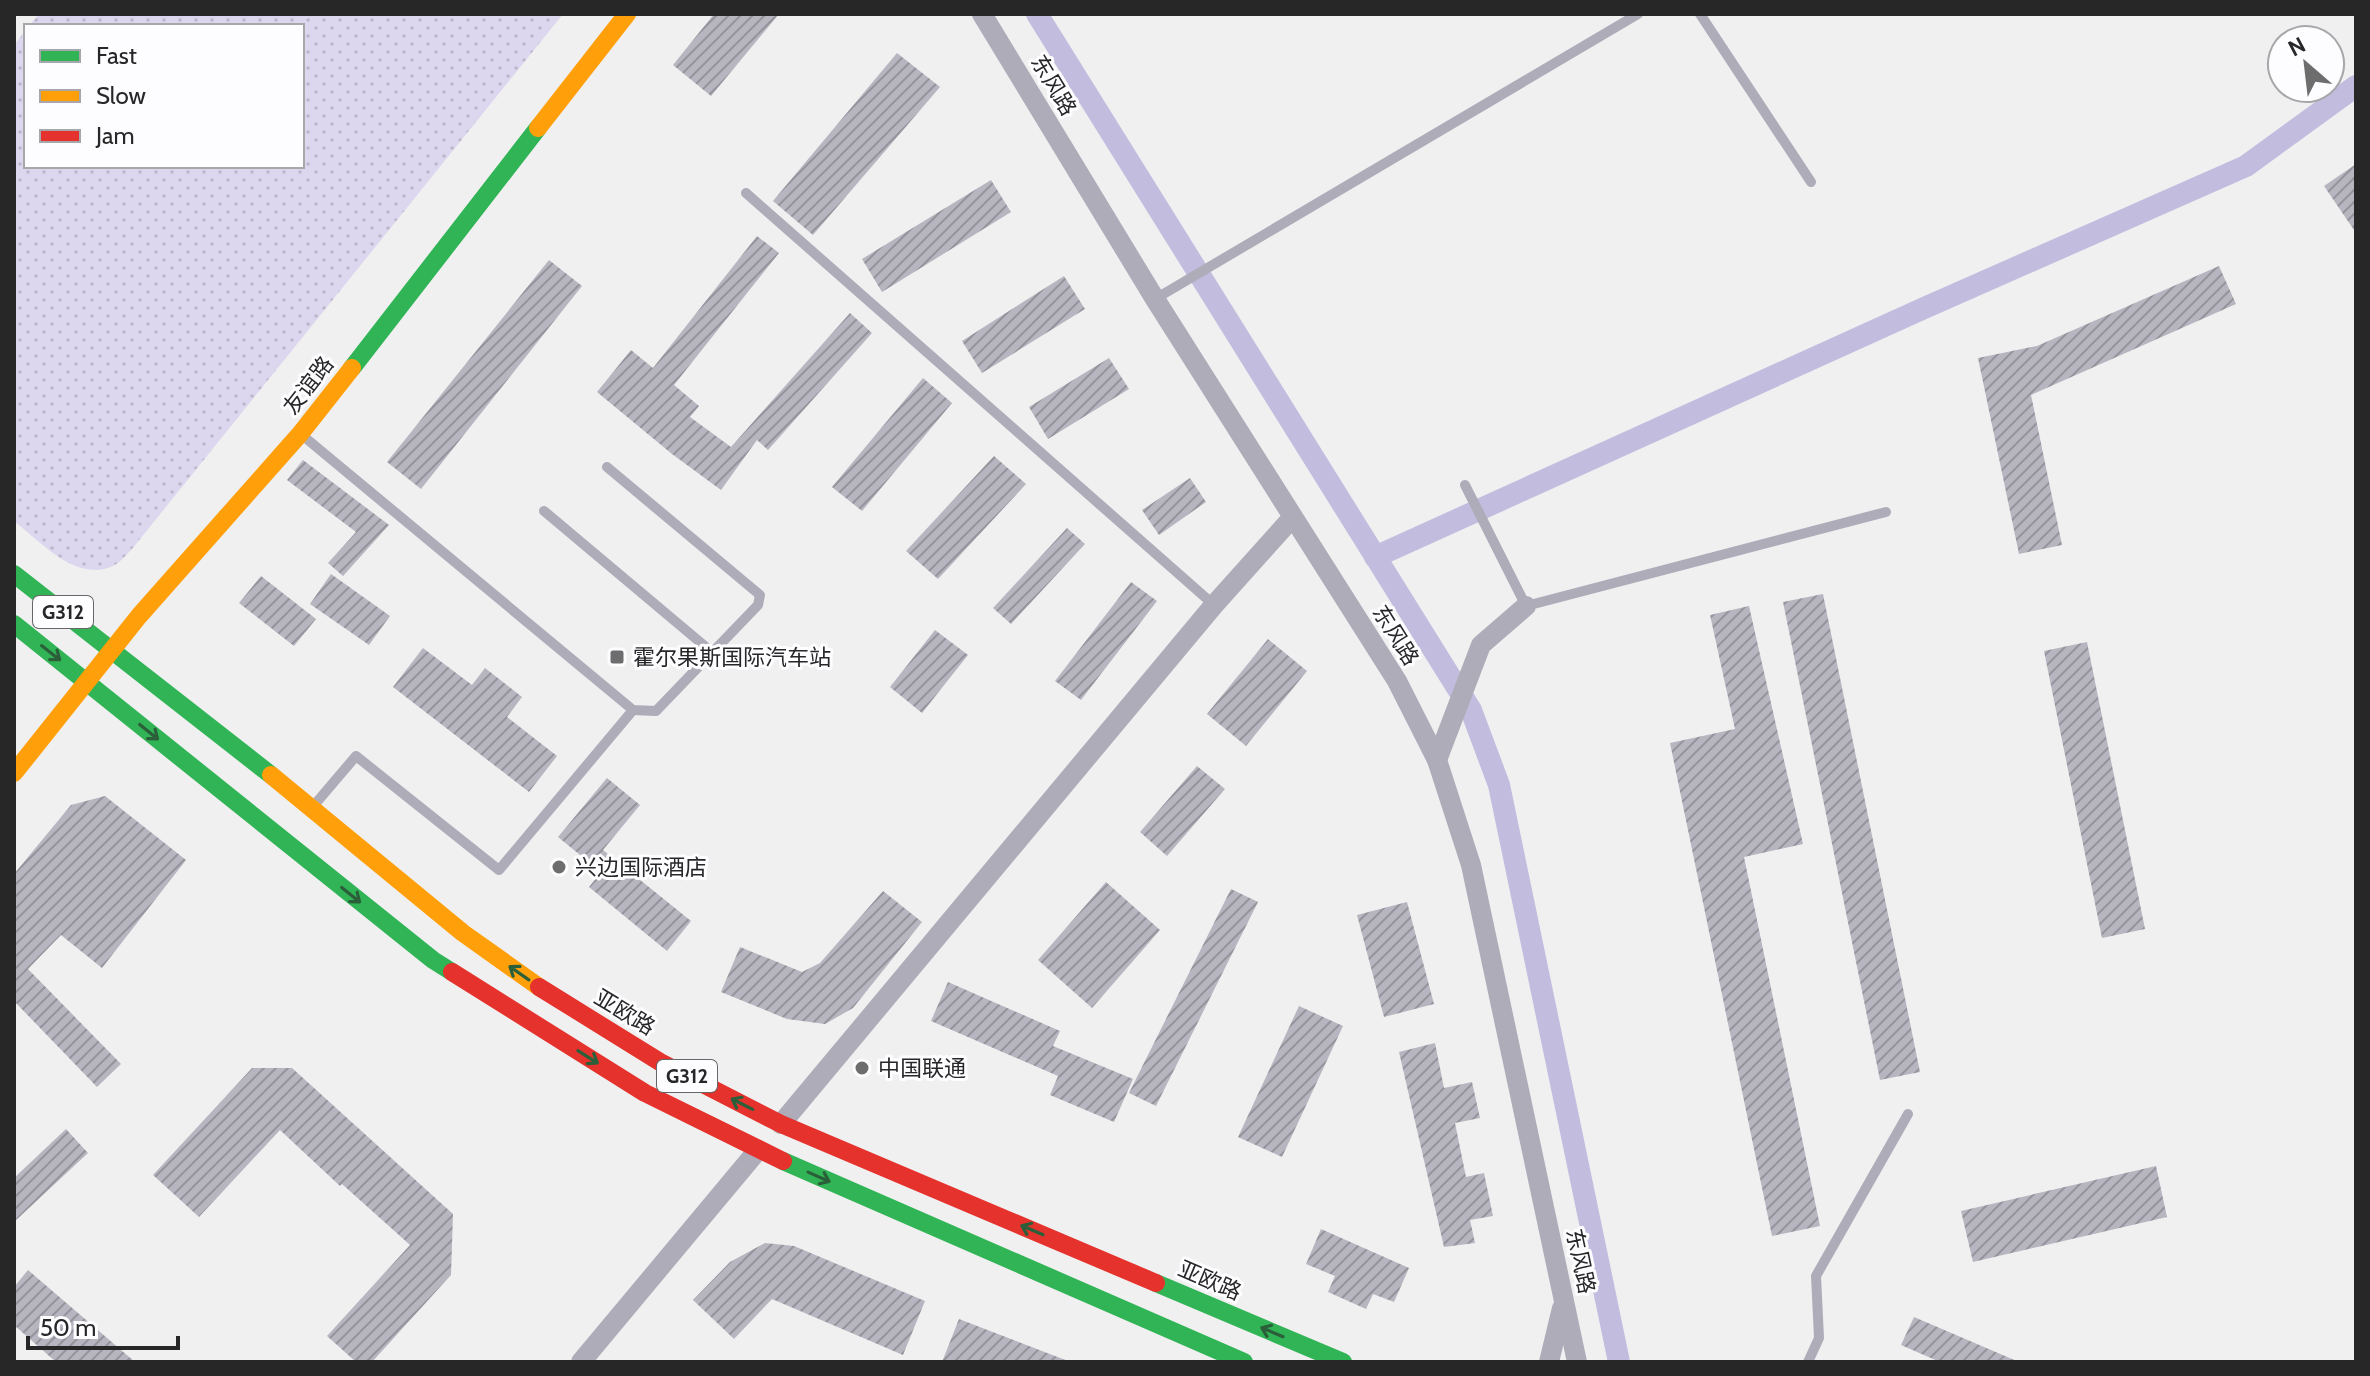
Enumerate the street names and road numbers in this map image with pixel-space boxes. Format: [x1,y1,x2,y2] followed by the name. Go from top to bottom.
[1025,50,1082,121] street label: 东风路
[277,351,339,420] street label: 友谊路
[33,596,93,628] road number: G312
[1367,600,1425,670] street label: 东风路
[589,984,660,1041] street label: 亚欧路
[657,1060,717,1092] road number: G312
[1560,1226,1601,1296] street label: 东风路
[1174,1255,1245,1306] street label: 亚欧路

